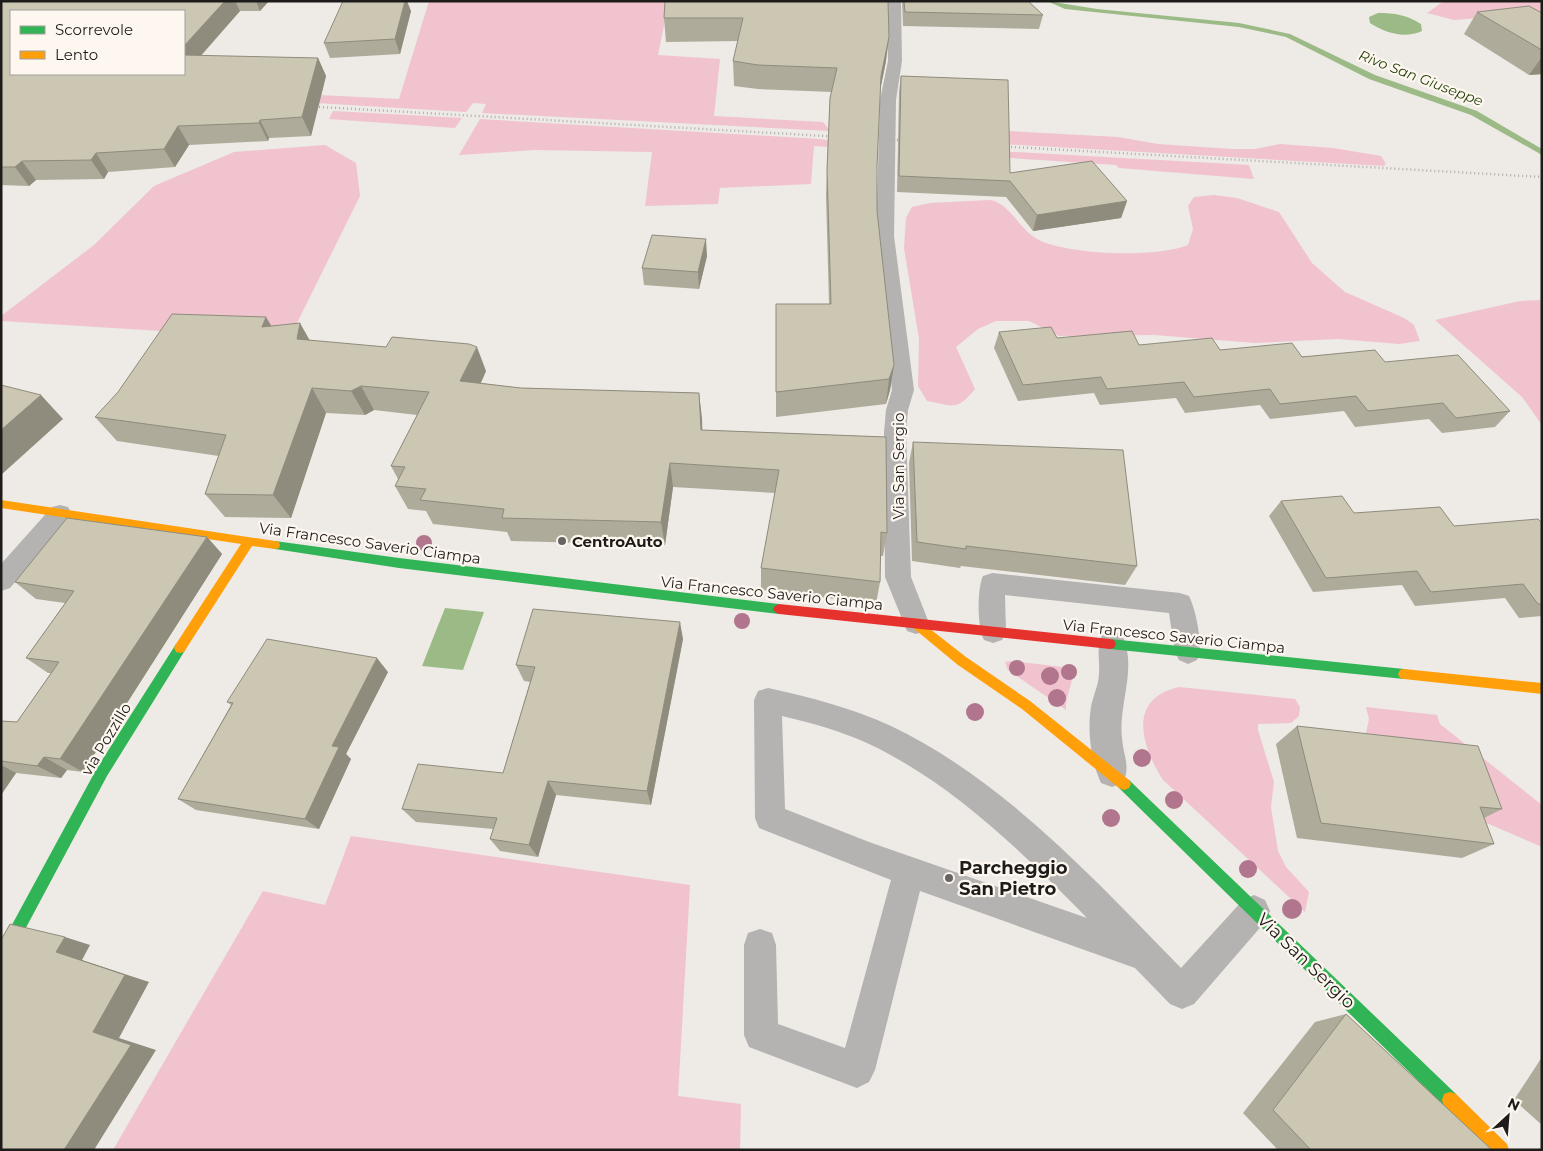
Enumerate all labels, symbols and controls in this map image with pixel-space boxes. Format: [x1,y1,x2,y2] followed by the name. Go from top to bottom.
[10,10,185,75] legend
[55,20,133,39] text: Scorrevole
[55,45,98,64] text: Lento
[1356,46,1486,110] water label: Rivo San Giuseppe
[889,413,908,520] street label: Via San Sergio
[258,518,482,568] street label: Via Francesco Saverio Ciampa
[572,532,663,551] place label: CentroAuto
[556,535,568,547] marker: CentroAuto
[660,572,884,614] street label: Via Francesco Saverio Ciampa
[1062,615,1286,657] street label: Via Francesco Saverio Ciampa
[77,699,135,779] street label: via Pozzillo
[959,857,1068,900] place label: Parcheggio San Pietro
[943,872,955,884] marker: Parcheggio San Pietro
[1252,908,1360,1014] street label: Via San Sergio
[1483,1091,1533,1141] north arrow
[1505,1094,1523,1115] text: N

